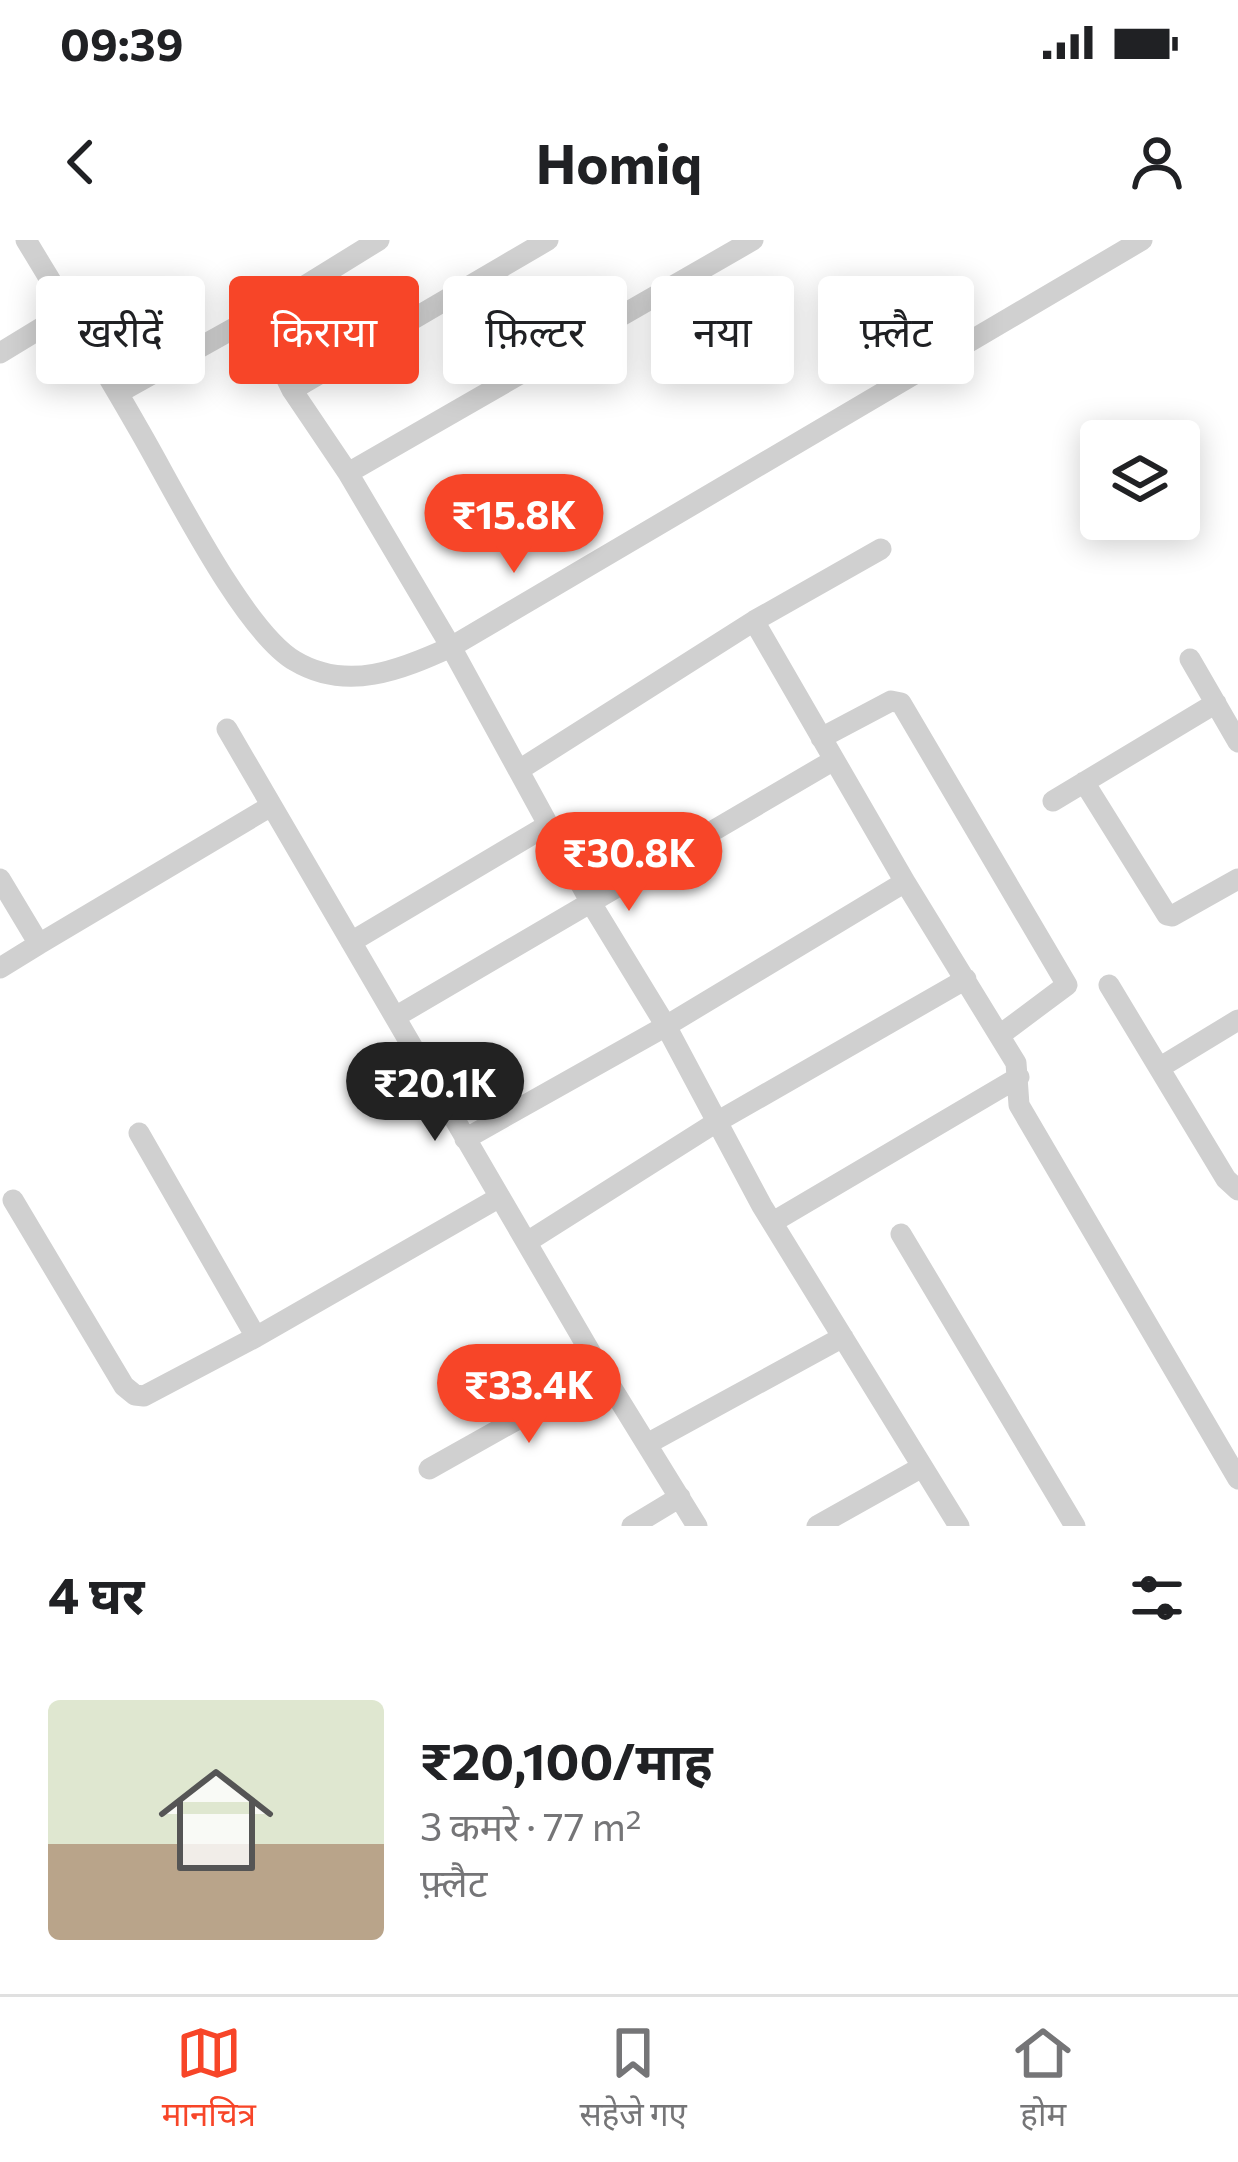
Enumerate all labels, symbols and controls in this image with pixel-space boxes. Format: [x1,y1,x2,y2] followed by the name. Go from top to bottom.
[60,15,184,70] text: 09:39
[48,129,114,195] icon: back
[536,129,702,195] text: Homiq
[1124,129,1190,195] icon: person
[36,276,205,384] chip: खरीदें
[229,276,419,384] chip: किराया
[443,276,627,384] chip: फ़िल्टर
[651,276,794,384] chip: नया
[818,276,974,384] chip: फ़्लैट
[1080,420,1200,540] map controls
[1080,420,1200,540] button: layers
[416,474,612,576] pin: ₹15.8K
[451,489,577,537] text: ₹15.8K
[531,812,727,914] pin: ₹30.8K
[562,827,696,875] text: ₹30.8K
[337,1042,533,1144] pin: ₹20.1K
[373,1057,497,1105] text: ₹20.1K
[431,1344,627,1446] pin: ₹33.4K
[464,1359,594,1407] text: ₹33.4K
[48,1562,145,1625] text: 4 घर
[1124,1565,1190,1631] icon: filters
[420,1728,713,1791] text: ₹20,100/माह
[144,1748,288,1892] icon: home
[420,1801,641,1849] text: 3 कमरे · 77 m²
[420,1857,487,1905] text: फ़्लैट
[162,2020,256,2139] tab: मानचित्र
[579,2020,687,2139] tab: सहेजे गए
[1010,2020,1076,2139] tab: होम

